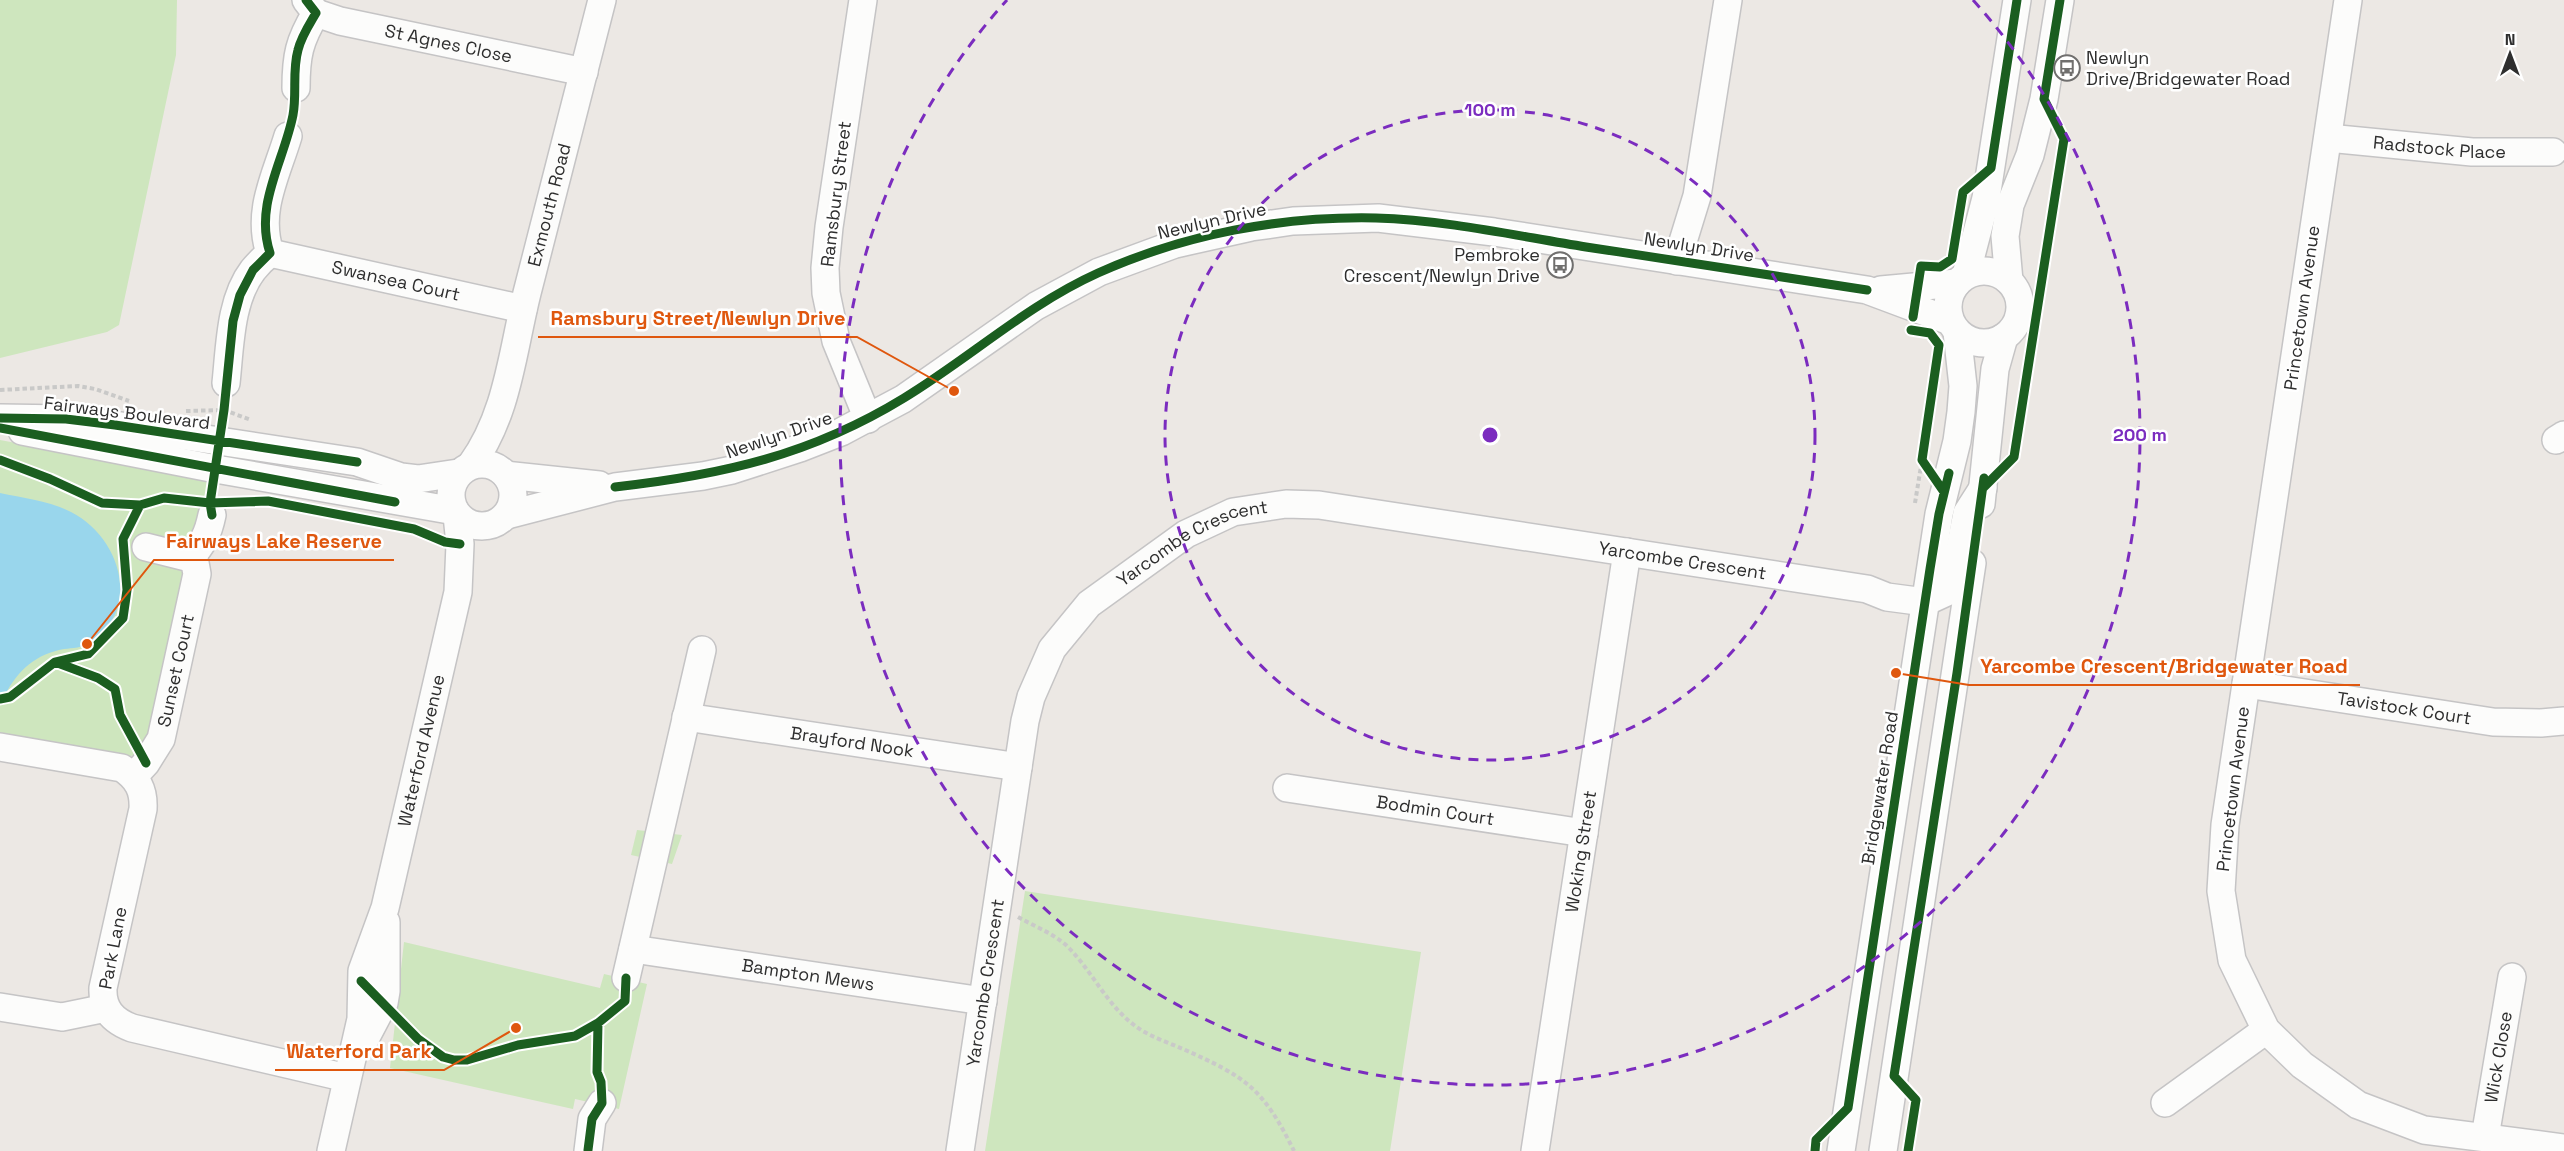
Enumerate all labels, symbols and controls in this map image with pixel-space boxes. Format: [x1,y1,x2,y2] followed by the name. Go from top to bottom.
[383,19,514,68] street label: St Agnes Close
[2480,24,2540,84] north arrow
[2505,29,2515,50] text: N
[2086,46,2290,90] place label: Newlyn Drive/Bridgewater Road
[2052,53,2082,83] bus stop icon: Newlyn Drive/Bridgewater Road
[1464,98,1516,121] text: 100 m
[815,120,856,268] street label: Ramsbury Street
[2372,130,2506,163] street label: Radstock Place
[522,141,576,269] street label: Exmouth Road
[1155,197,1269,244] street label: Newlyn Drive
[2279,224,2324,392] street label: Princetown Avenue
[1642,226,1756,267] street label: Newlyn Drive
[1344,243,1540,287] place label: Pembroke Crescent/Newlyn Drive
[1545,250,1575,280] bus stop icon: Pembroke Crescent/Newlyn Drive
[330,255,462,306] street label: Swansea Court
[538,299,857,337] callout: Ramsbury Street/Newlyn Drive
[551,305,846,331] text: Ramsbury Street/Newlyn Drive
[43,391,211,434] street label: Fairways Boulevard
[723,406,835,463] street label: Newlyn Drive
[2113,423,2167,446] text: 200 m
[1480,425,1500,445] centre of rings
[1112,495,1269,591] street label: Yarcombe Crescent
[154,522,394,560] callout: Fairways Lake Reserve
[166,528,382,554] text: Fairways Lake Reserve
[1597,536,1768,584] street label: Yarcombe Crescent
[152,612,199,729] street label: Sunset Court
[1969,647,2360,685] callout: Yarcombe Crescent/Bridgewater Road
[1980,653,2348,679] text: Yarcombe Crescent/Bridgewater Road
[392,672,450,829] street label: Waterford Avenue
[2336,686,2473,729] street label: Tavistock Court
[2211,705,2254,873] street label: Princetown Avenue
[1856,710,1903,866] street label: Bridgewater Road
[789,721,916,762] street label: Brayford Nook
[1560,789,1601,914] street label: Woking Street
[1375,790,1496,830] street label: Bodmin Court
[961,897,1009,1068] street label: Yarcombe Crescent
[93,905,132,991] street label: Park Lane
[740,953,876,996] street label: Bampton Mews
[2479,1010,2517,1105] street label: Wick Close
[275,1032,444,1070] callout: Waterford Park
[286,1038,432,1064] text: Waterford Park

